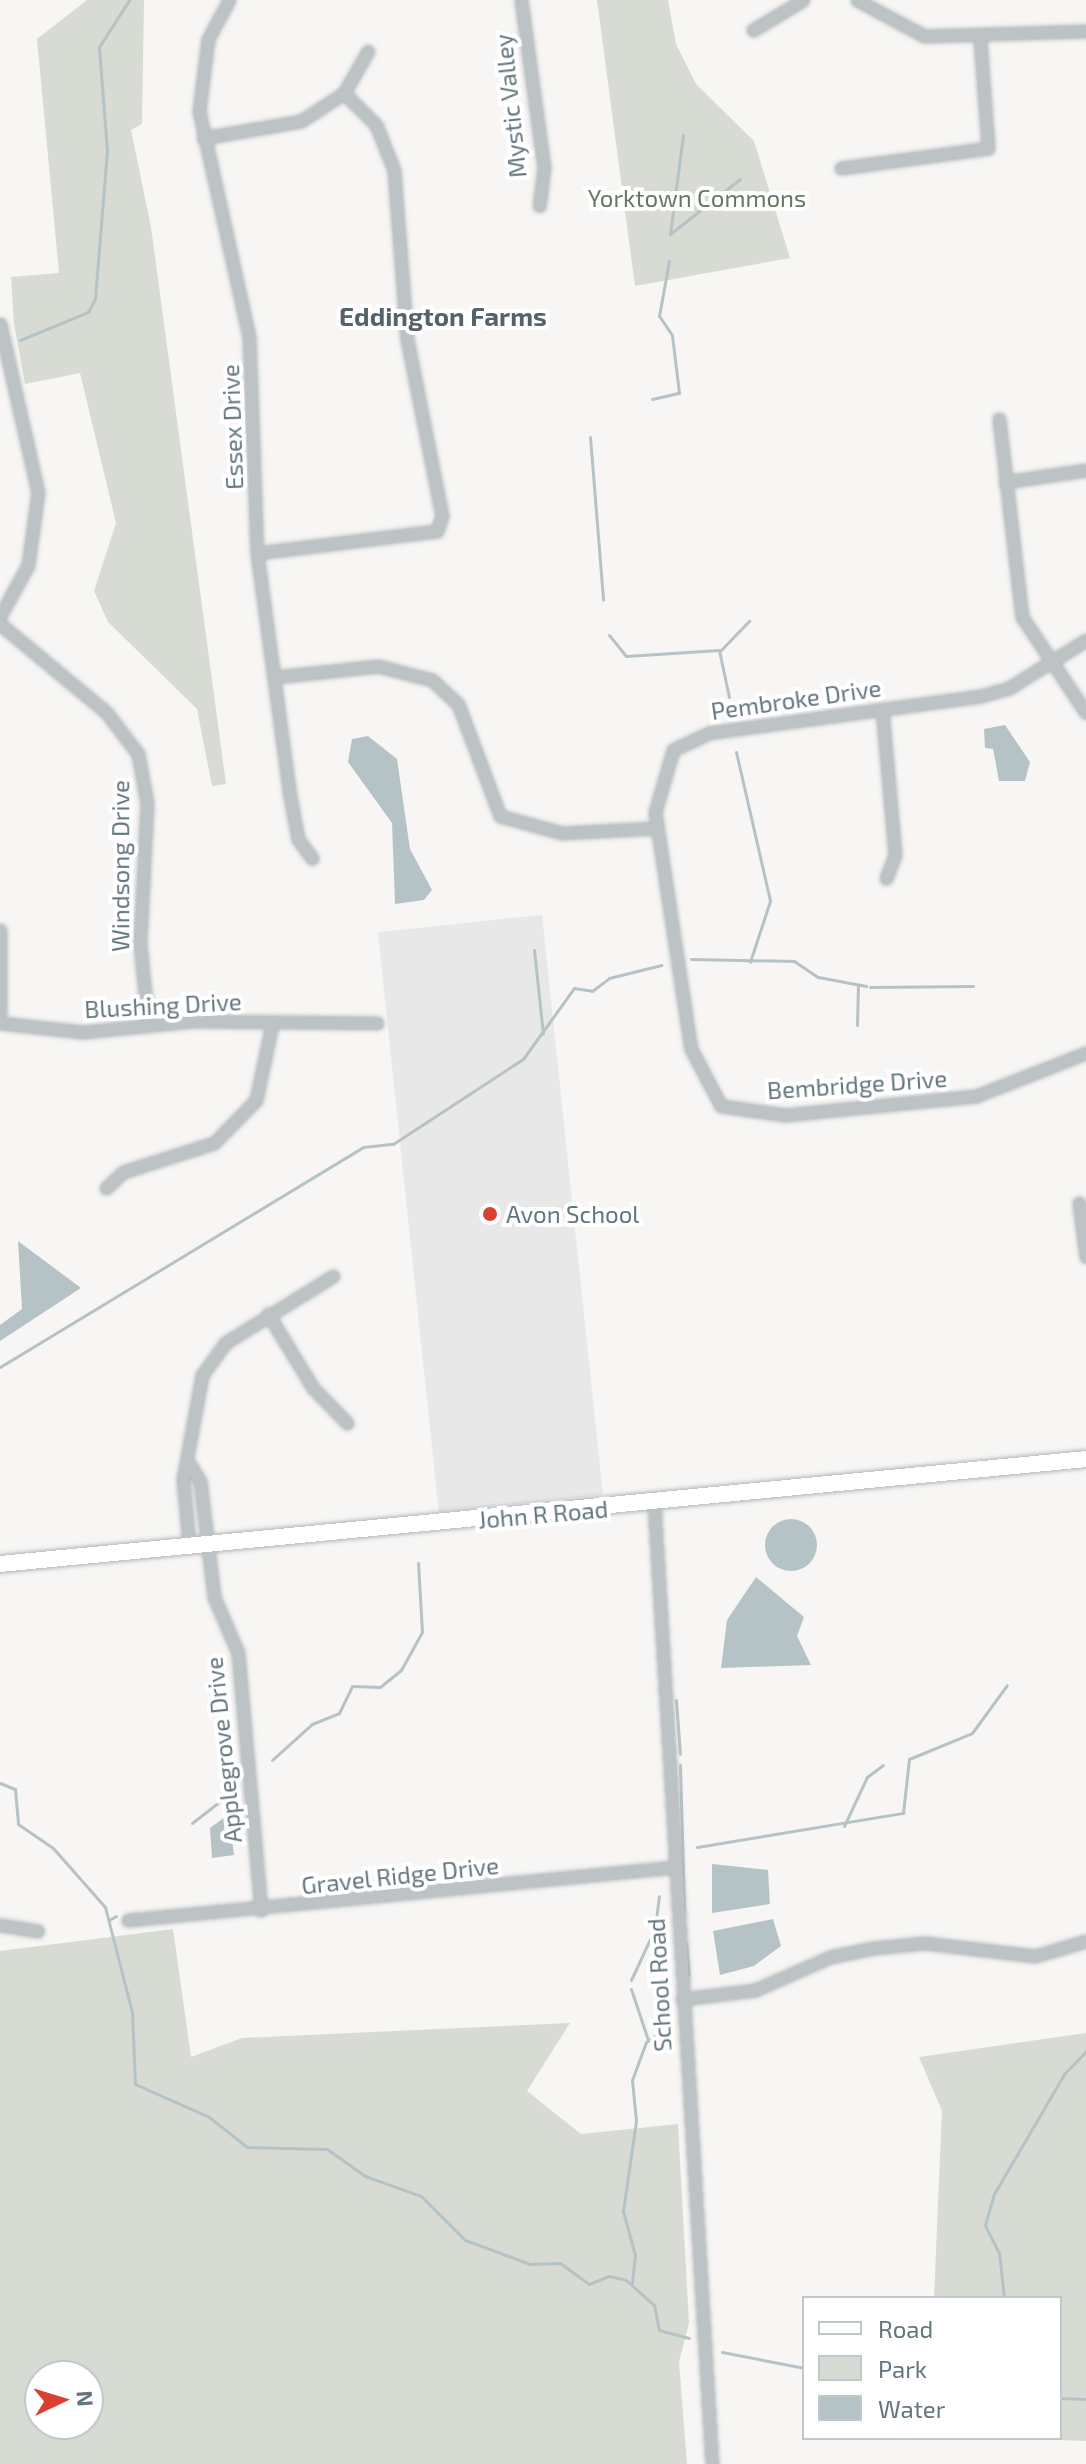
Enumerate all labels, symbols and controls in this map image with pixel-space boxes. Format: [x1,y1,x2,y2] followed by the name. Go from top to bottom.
[488,32,532,180] street label: Mystic Valley
[588,184,806,212] park label: Yorktown Commons
[339,300,547,332] district label: Eddington Farms
[215,364,249,490] street label: Essex Drive
[709,673,883,725] street label: Pembroke Drive
[106,780,134,952] street label: Windsong Drive
[84,986,242,1024] street label: Blushing Drive
[766,1063,948,1105] street label: Bembridge Drive
[506,1200,639,1228] place label: Avon School
[481,1205,499,1223] marker: Avon School
[477,1494,609,1534] street label: John R Road
[199,1656,247,1844] street label: Applegrove Drive
[300,1850,500,1900] street label: Gravel Ridge Drive
[641,1917,677,2053] street label: School Road
[802,2296,1062,2440] legend
[878,2314,933,2343] text: Road
[878,2354,927,2383] text: Park
[24,2360,104,2440] north arrow
[72,2390,99,2407] text: N
[878,2394,945,2423] text: Water

